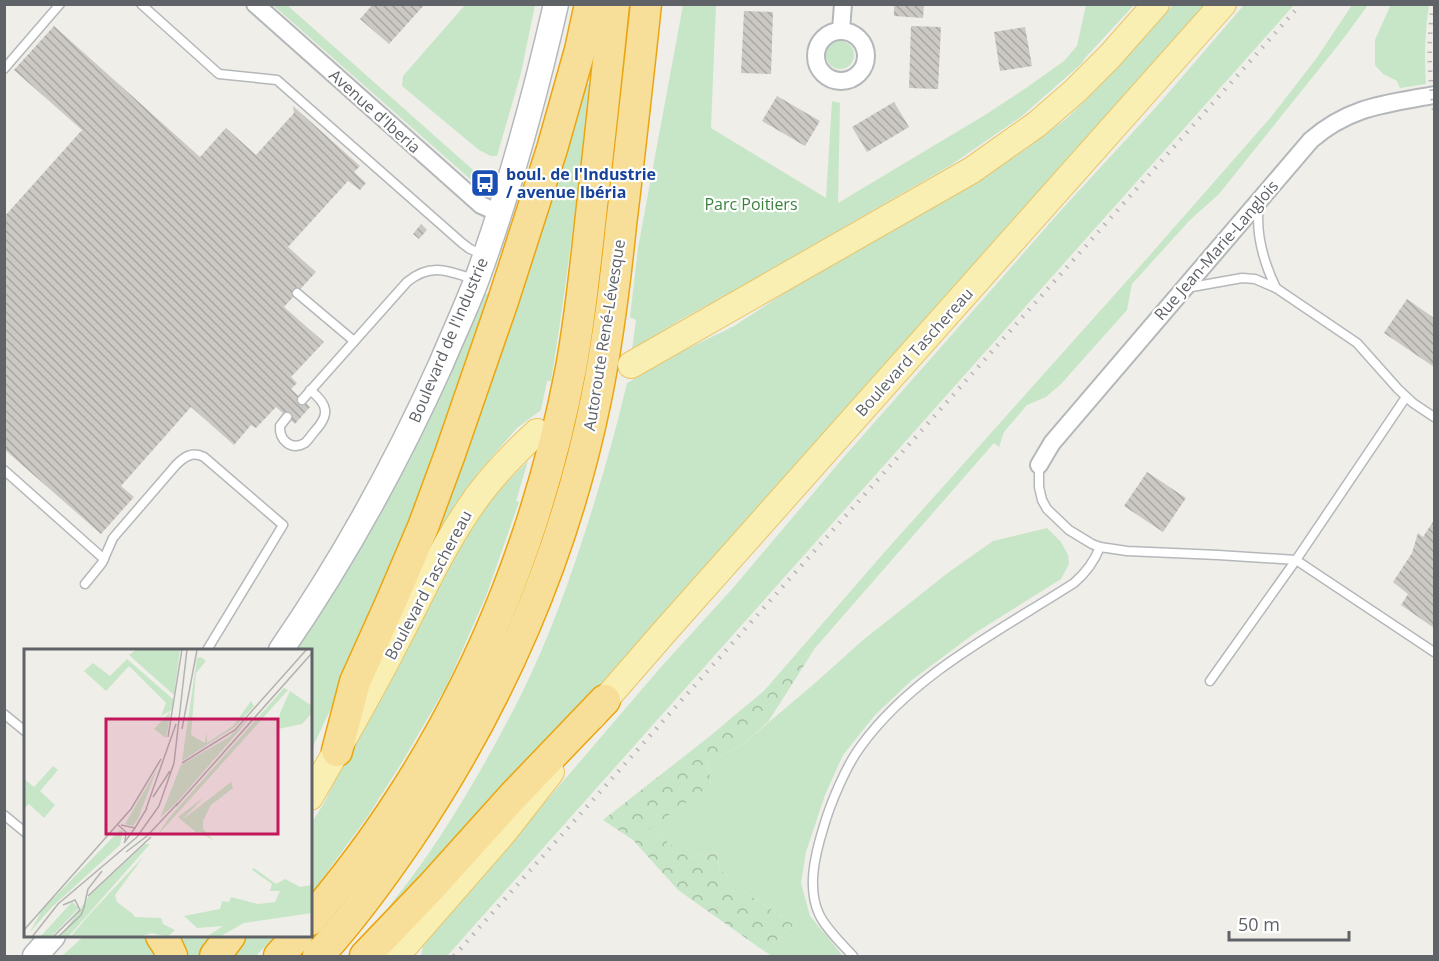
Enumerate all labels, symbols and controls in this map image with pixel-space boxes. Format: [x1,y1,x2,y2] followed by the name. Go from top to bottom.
[325,64,425,158] street label: Avenue d'Iberia
[506,163,656,203] place label: boul. de l'Industrie / avenue Ibéria
[469,167,501,199] bus stop icon: boul. de l'Industrie / avenue Ibéria
[1149,175,1283,325] street label: Rue Jean-Marie-Langlois
[704,193,798,215] park label: Parc Poitiers
[578,238,630,432] street label: Autoroute René-Lévesque
[403,254,493,426] street label: Boulevard de l'Industrie
[850,283,978,421] street label: Boulevard Taschereau
[379,506,477,664] street label: Boulevard Taschereau
[24,649,312,937] inset map
[1229,904,1349,942] scale bar
[1238,912,1280,936] text: 50 m

